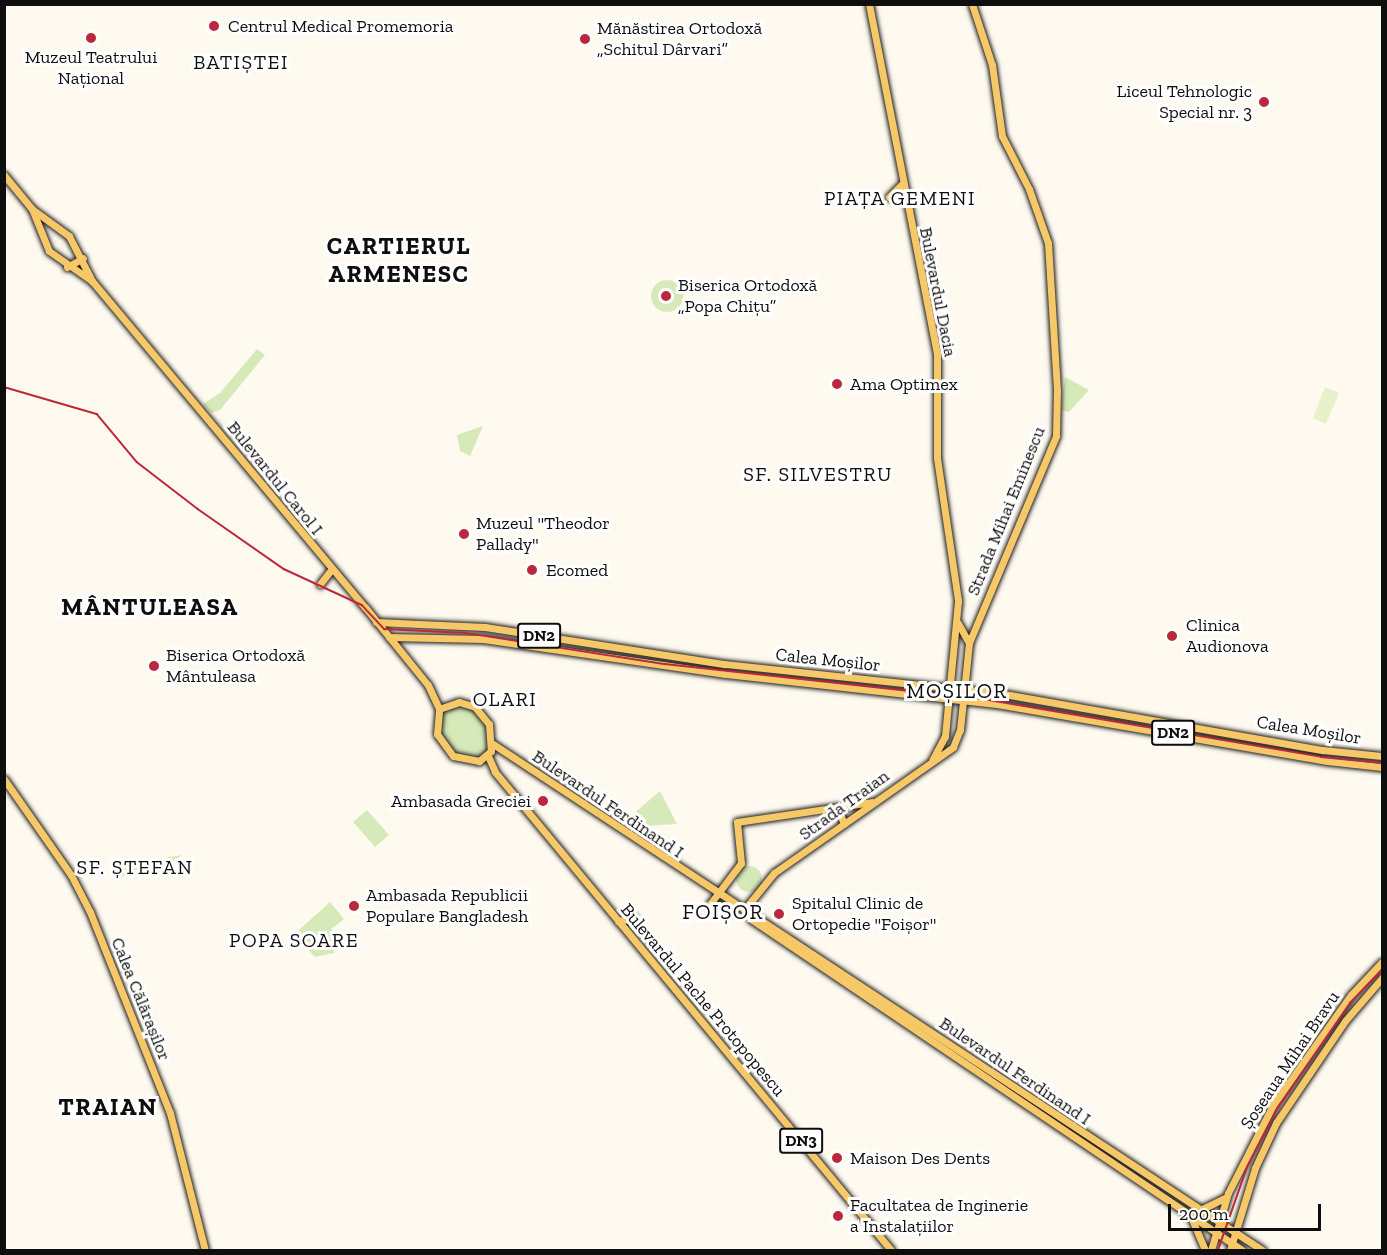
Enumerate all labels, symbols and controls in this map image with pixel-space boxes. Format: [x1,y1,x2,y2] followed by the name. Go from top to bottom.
[228,15,454,37] place label: Centrul Medical Promemoria
[205,17,223,35] marker: Centrul Medical Promemoria
[597,18,762,60] place label: Mănăstirea Ortodoxă „Schitul Dârvari”
[84,31,98,45] marker: Muzeul Teatrului Naţional
[578,32,592,46] marker: Mănăstirea Ortodoxă „Schitul Dârvari”
[25,47,157,90] place label: Muzeul Teatrului Naţional
[193,50,289,74] district label: BATIȘTEI
[1116,81,1252,124] place label: Liceul Tehnologic Special nr. 3
[1257,95,1271,109] marker: Liceul Tehnologic Special nr. 3
[824,186,976,210] district label: PIAȚA GEMENI
[915,225,961,359] street label: Bulevardul Dacia
[327,232,471,288] district label: CARTIERUL ARMENESC
[678,275,817,318] place label: Biserica Ortodoxă „Popa Chițu”
[659,289,673,303] marker: Biserica Ortodoxă „Popa Chițu”
[850,373,958,395] place label: Ama Optimex
[828,375,846,393] marker: Ama Optimex
[223,417,327,539] street label: Bulevardul Carol I
[962,423,1050,599] street label: Strada Mihai Eminescu
[743,462,893,486] district label: SF. SILVESTRU
[476,513,610,556] place label: Muzeul "Theodor Pallady"
[457,527,471,541] marker: Muzeul "Theodor Pallady"
[546,559,608,581] place label: Ecomed
[523,561,541,579] marker: Ecomed
[61,593,239,621] district label: MÂNTULEASA
[1186,615,1269,658] place label: Clinica Audionova
[516,623,562,649] road number: DN2
[1163,627,1181,645] marker: Clinica Audionova
[774,644,882,676] street label: Calea Moșilor
[166,645,305,688] place label: Biserica Ortodoxă Mântuleasa
[147,659,161,673] marker: Biserica Ortodoxă Mântuleasa
[906,678,1008,704] district label: MOȘILOR
[473,687,537,711] district label: OLARI
[1255,711,1363,749] street label: Calea Moșilor
[1150,720,1196,746] road number: DN2
[528,745,688,863] street label: Bulevardul Ferdinand I
[795,765,893,845] street label: Strada Traian
[391,790,531,812] place label: Ambasada Greciei
[536,794,550,808] marker: Ambasada Greciei
[77,855,193,879] district label: SF. ȘTEFAN
[366,885,528,928] place label: Ambasada Republicii Populare Bangladesh
[792,893,936,936] place label: Spitalul Clinic de Ortopedie "Foișor"
[347,899,361,913] marker: Ambasada Republicii Populare Bangladesh
[616,899,790,1101] street label: Bulevardul Pache Protopopescu
[682,899,764,925] district label: FOIȘOR
[770,905,788,923] marker: Spitalul Clinic de Ortopedie "Foișor"
[229,928,359,952] district label: POPA SOARE
[106,934,176,1064] street label: Calea Călărașilor
[1236,987,1344,1133] street label: Șoseaua Mihai Bravu
[935,1012,1095,1130] street label: Bulevardul Ferdinand I
[58,1093,158,1121] district label: TRAIAN
[778,1128,824,1154] road number: DN3
[850,1147,990,1169] place label: Maison Des Dents
[828,1149,846,1167] marker: Maison Des Dents
[1171,1192,1324,1230] scale bar
[850,1195,1028,1238] place label: Facultatea de Inginerie a Instalațiilor
[1179,1203,1229,1225] text: 200 m
[831,1209,845,1223] marker: Facultatea de Inginerie a Instalațiilor

